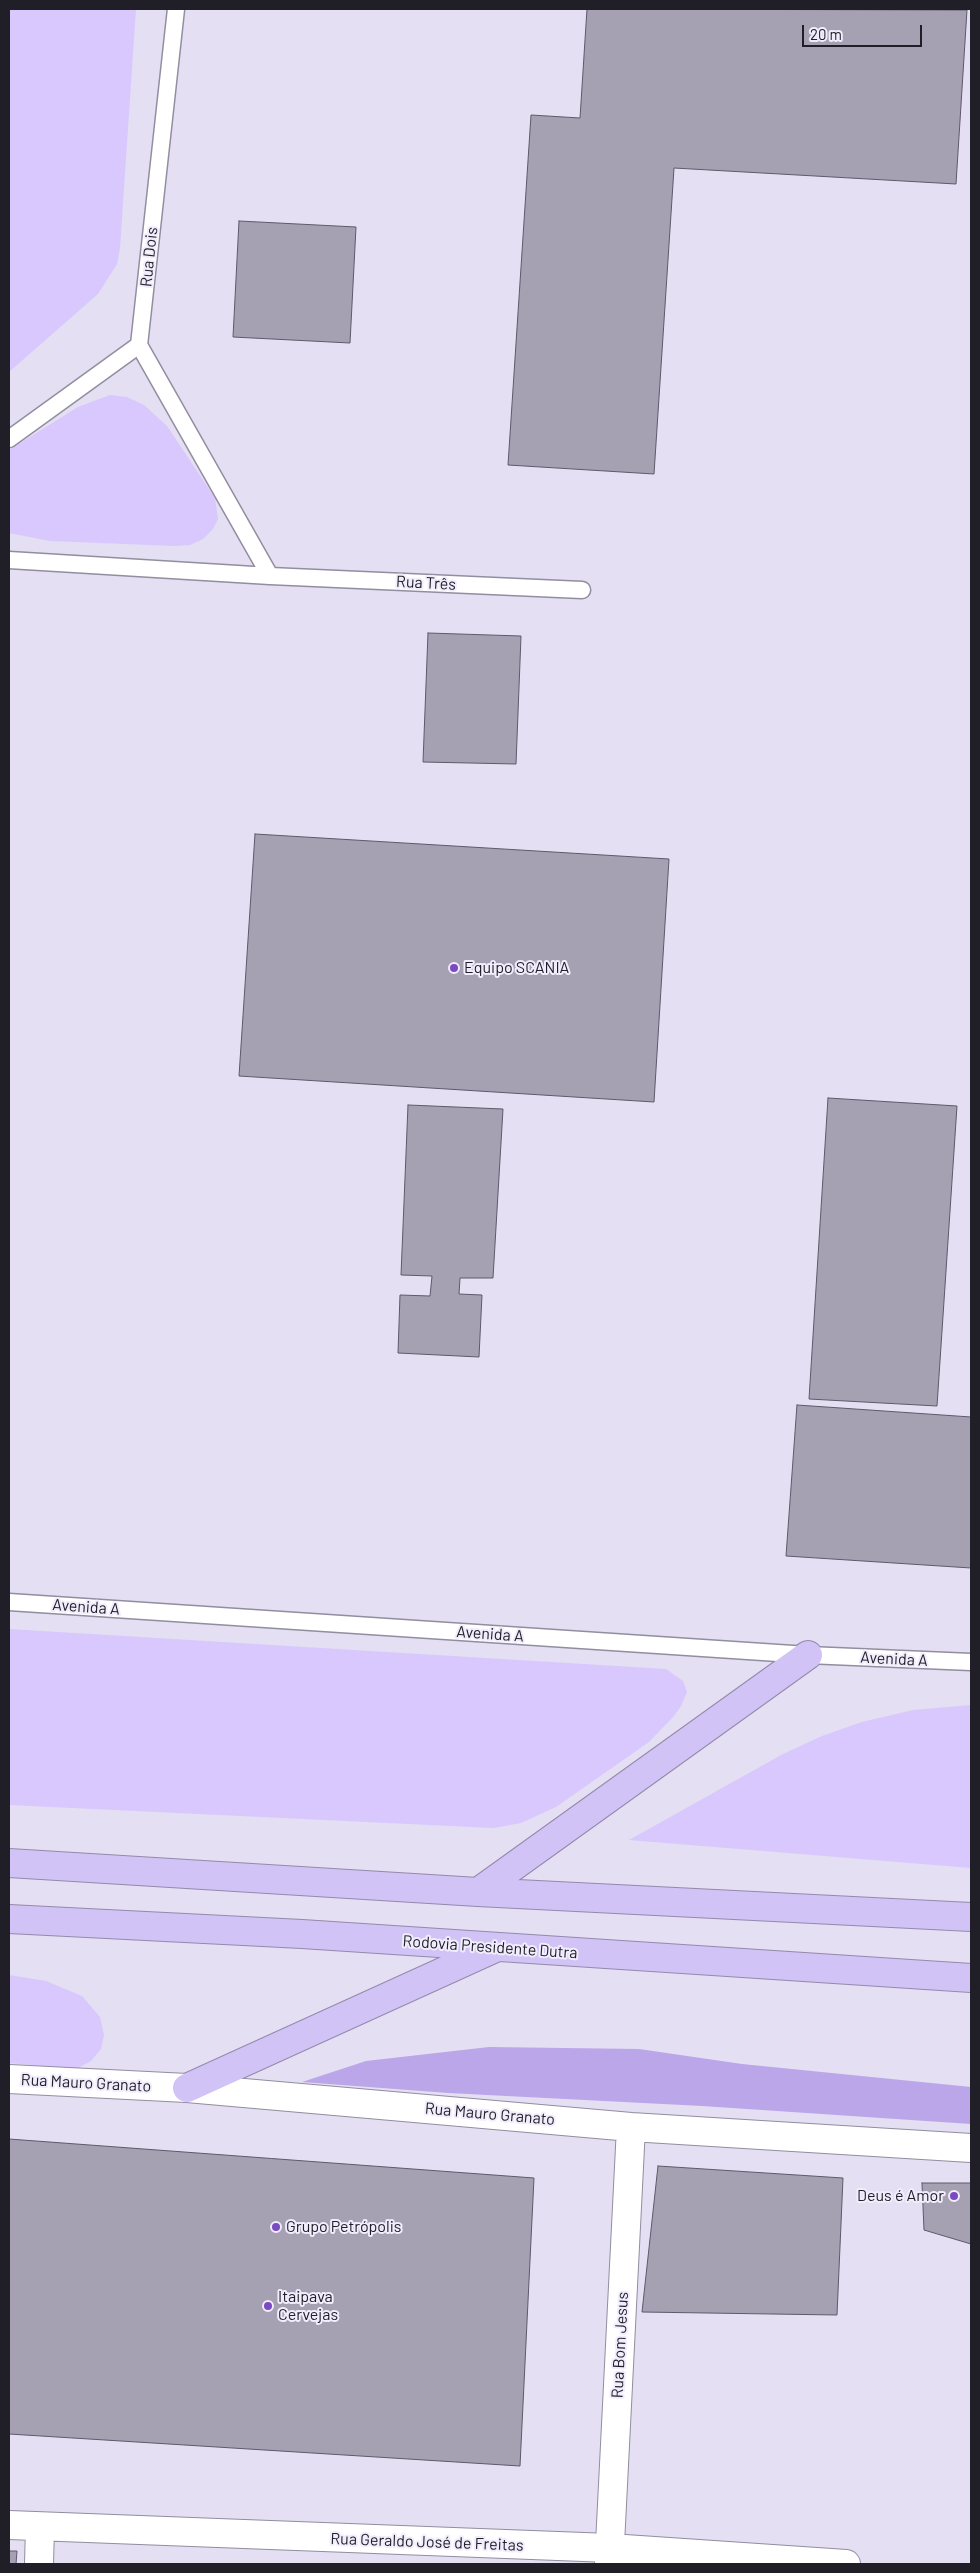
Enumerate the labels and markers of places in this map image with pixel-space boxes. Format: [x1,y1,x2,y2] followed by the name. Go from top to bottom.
[464,958,569,978] place label: Equipo SCANIA
[448,962,460,974] marker: Equipo SCANIA
[857,2186,944,2206] place label: Deus é Amor
[948,2190,960,2202] marker: Deus é Amor
[286,2217,401,2237] place label: Grupo Petrópolis
[270,2221,282,2233] marker: Grupo Petrópolis
[278,2287,338,2325] place label: Itaipava Cervejas
[262,2300,274,2312] marker: Itaipava Cervejas

